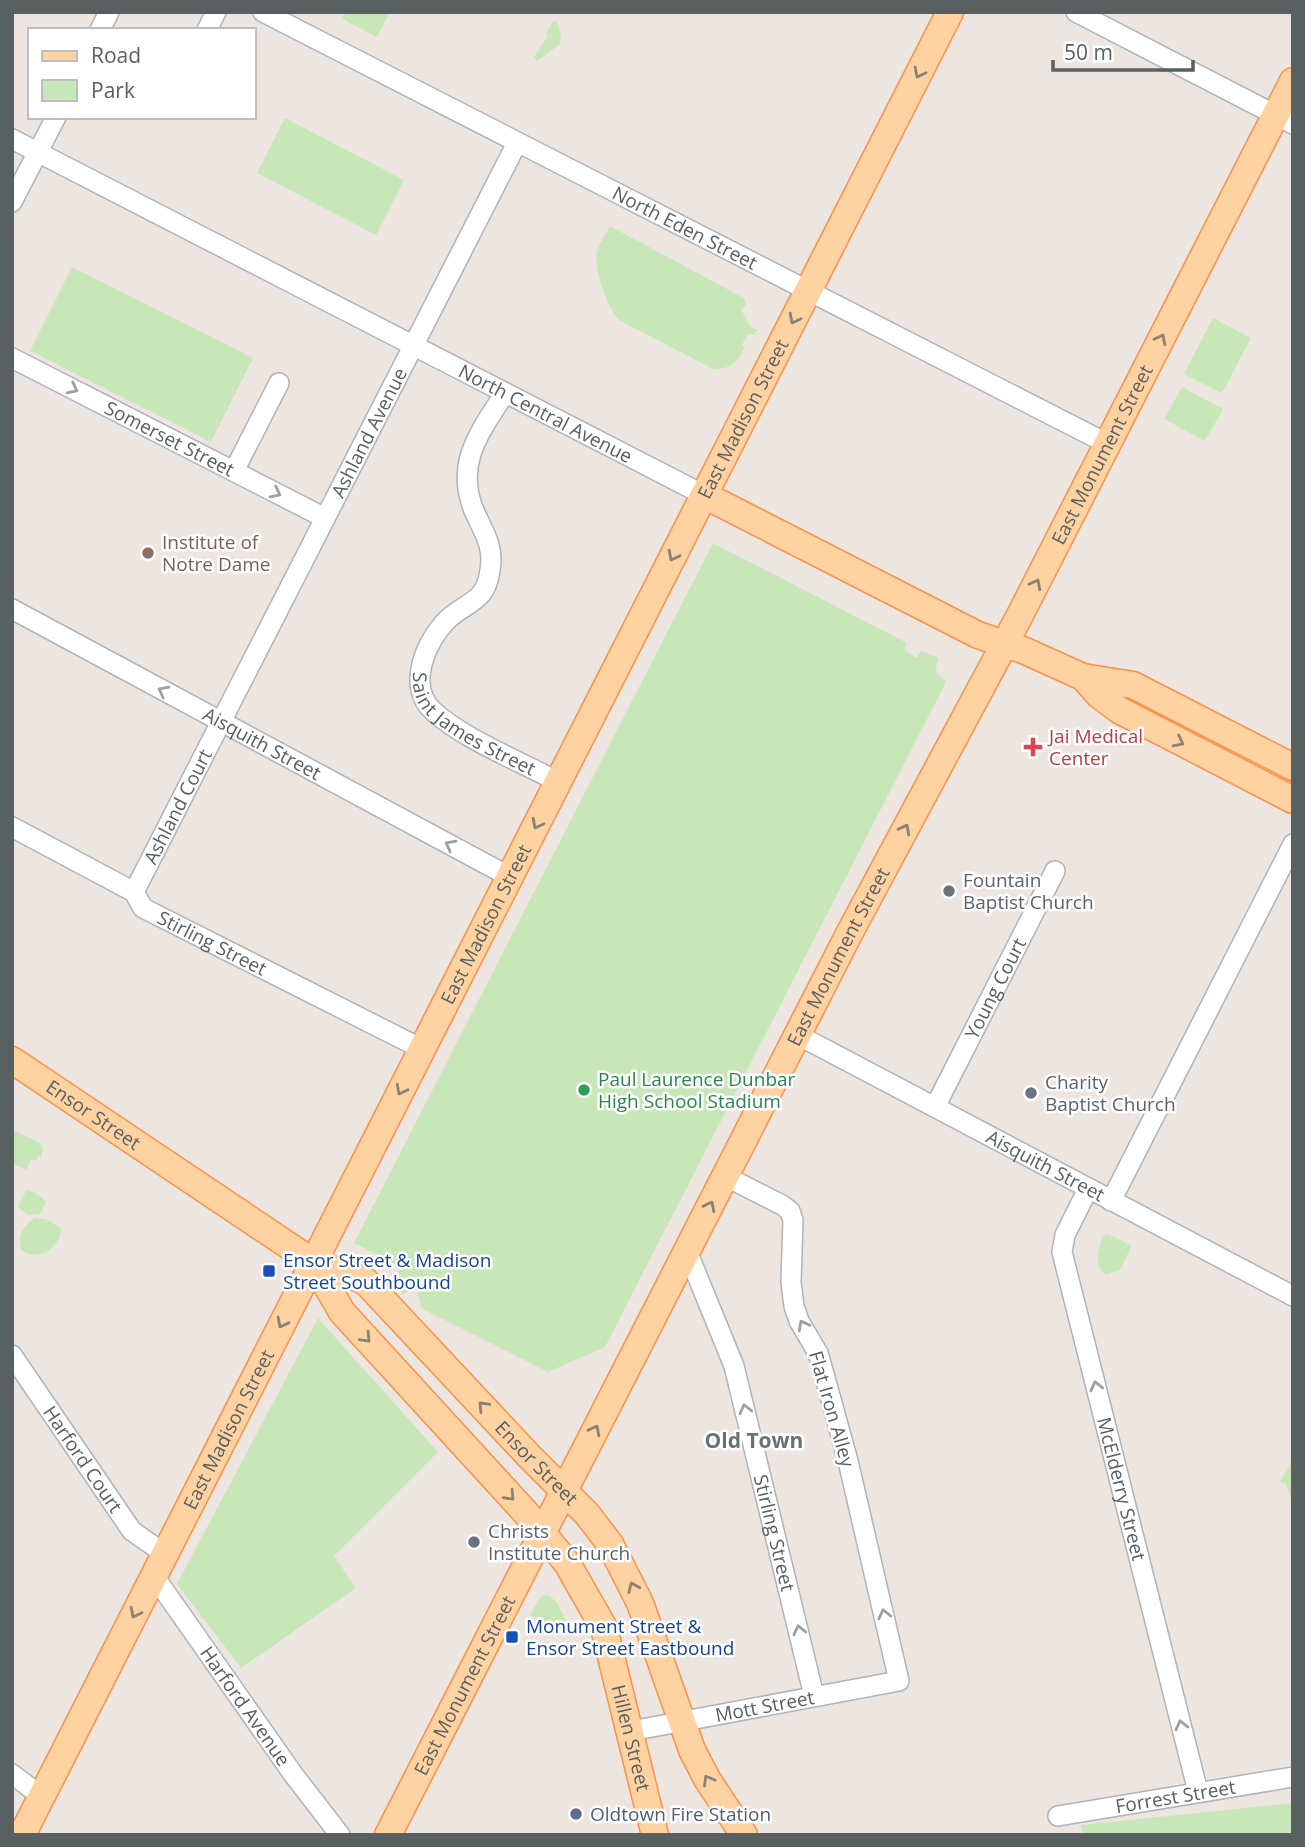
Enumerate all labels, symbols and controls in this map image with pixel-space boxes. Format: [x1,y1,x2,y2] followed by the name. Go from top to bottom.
[28,28,256,119] legend
[1053,28,1193,72] scale bar
[1064,38,1113,66] text: 50 m
[91,41,141,69] text: Road
[914,66,928,78] one-way arrow
[91,76,135,104] text: Park
[608,180,762,276] street label: North Eden Street
[788,312,802,324] one-way arrow
[691,334,795,503] street label: East Madison Street
[1153,334,1167,346] one-way arrow
[454,358,637,469] street label: North Central Avenue
[1045,360,1159,549] street label: East Monument Street
[325,363,413,502] street label: Ashland Avenue
[66,381,78,395] one-way arrow
[100,395,239,483] street label: Somerset Street
[269,484,281,498] one-way arrow
[162,529,270,577] place label: Institute of Notre Dame
[140,545,156,561] marker: Institute of Notre Dame
[668,549,682,561] one-way arrow
[1028,578,1042,591] one-way arrow
[407,671,540,782] street label: Saint James Street
[158,685,170,699] one-way arrow
[199,701,326,786] street label: Aisquith Street
[1047,723,1143,771] place label: Jai Medical Center
[1172,733,1185,747] one-way arrow
[1023,737,1043,757] marker: Jai Medical Center
[137,744,218,869] street label: Ashland Court
[531,817,545,830] one-way arrow
[897,824,910,836] one-way arrow
[445,839,457,853] one-way arrow
[434,840,537,1009] street label: East Madison Street
[781,862,896,1051] street label: East Monument Street
[963,867,1094,915] place label: Fountain Baptist Church
[941,883,957,899] marker: Fountain Baptist Church
[153,904,271,982] street label: Stirling Street
[959,933,1032,1043] street label: Young Court
[598,1066,796,1114] place label: Paul Laurence Dunbar High School Stadium
[1045,1069,1176,1117] place label: Charity Baptist Church
[41,1074,146,1156] street label: Ensor Street
[576,1082,592,1098] marker: Paul Laurence Dunbar High School Stadium
[395,1083,409,1095] one-way arrow
[1023,1085,1039,1101] marker: Charity Baptist Church
[982,1124,1110,1208] street label: Aisquith Street
[702,1201,716,1213] one-way arrow
[283,1247,491,1295] place label: Ensor Street & Madison Street Southbound
[261,1263,277,1279] marker: Ensor Street & Madison Street Southbound
[277,1316,291,1328] one-way arrow
[797,1320,811,1333] one-way arrow
[357,1330,370,1343] one-way arrow
[177,1345,280,1514] street label: East Madison Street
[803,1348,861,1471] street label: Flat Iron Alley
[1090,1380,1104,1392] one-way arrow
[37,1401,129,1518] street label: Harford Court
[479,1401,491,1414] one-way arrow
[739,1403,753,1415] one-way arrow
[1091,1414,1152,1564] street label: McElderry Street
[489,1415,584,1511] street label: Ensor Street
[587,1425,601,1437] one-way arrow
[705,1426,803,1454] district label: Old Town
[748,1472,801,1594] street label: Stirling Street
[501,1488,514,1501] one-way arrow
[488,1518,630,1566] place label: Christs Institute Church
[466,1534,482,1550] marker: Christs Institute Church
[627,1582,641,1595] one-way arrow
[408,1591,521,1780] street label: East Monument Street
[129,1606,143,1618] one-way arrow
[878,1608,892,1620] one-way arrow
[526,1613,734,1661] place label: Monument Street & Ensor Street Eastbound
[792,1624,807,1636] one-way arrow
[504,1629,520,1645] marker: Monument Street & Ensor Street Eastbound
[194,1641,296,1771] street label: Harford Avenue
[605,1682,657,1794] street label: Hillen Street
[713,1684,817,1728] street label: Mott Street
[1175,1720,1189,1732] one-way arrow
[1113,1774,1238,1819] street label: Forrest Street
[703,1775,716,1788] one-way arrow
[590,1801,771,1827] place label: Oldtown Fire Station
[568,1806,584,1822] marker: Oldtown Fire Station

